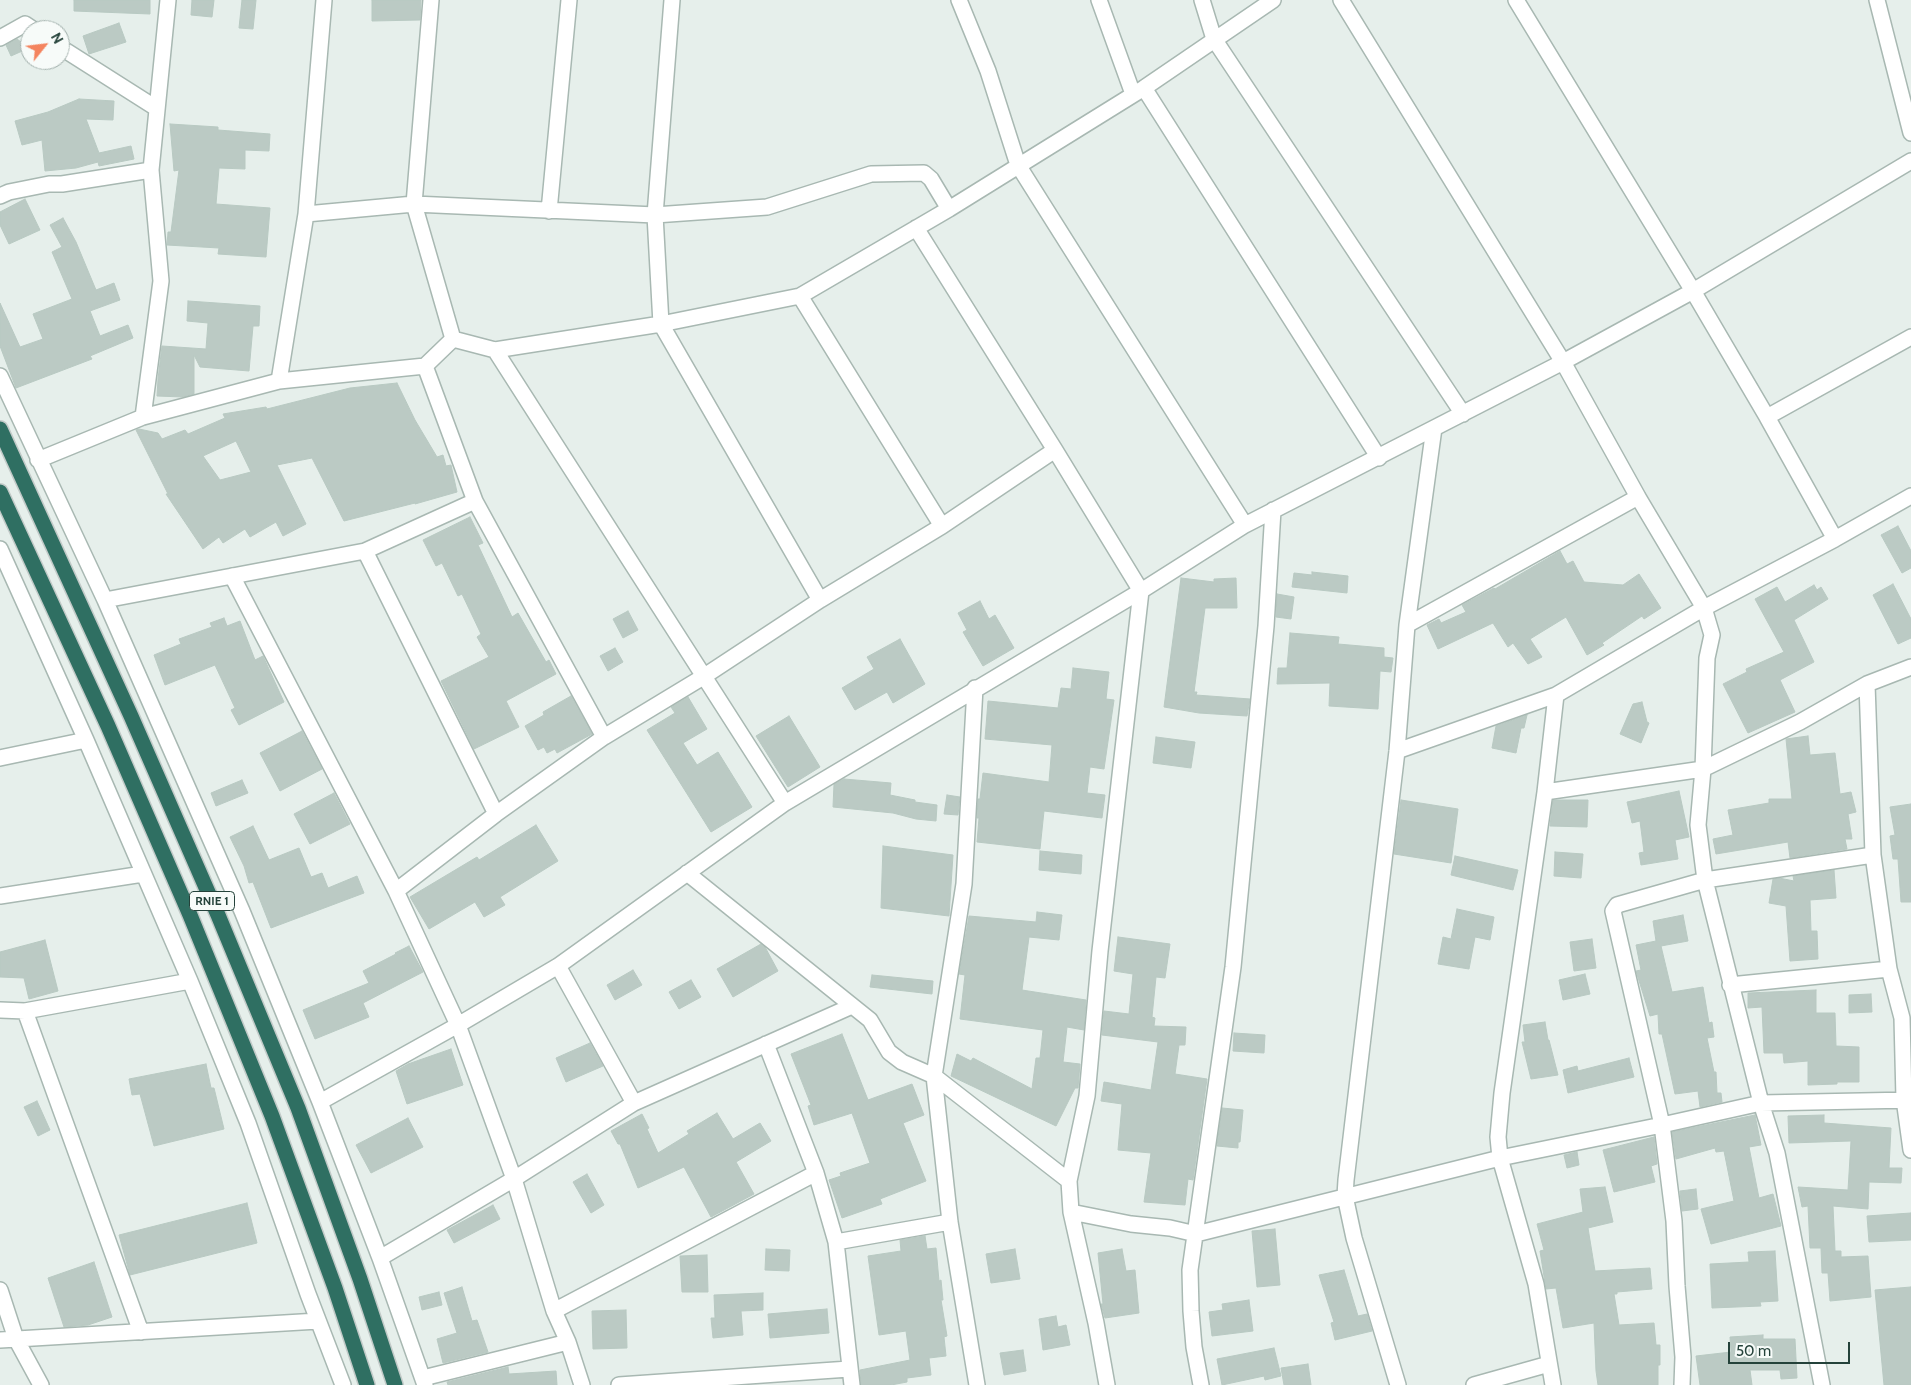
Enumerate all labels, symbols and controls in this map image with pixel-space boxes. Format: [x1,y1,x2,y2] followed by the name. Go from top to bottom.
[20,20,70,70] north arrow
[47,30,68,47] text: N
[190,891,234,910] road number: RNIE 1
[1731,1332,1854,1364] scale bar
[1736,1342,1771,1360] text: 50 m

